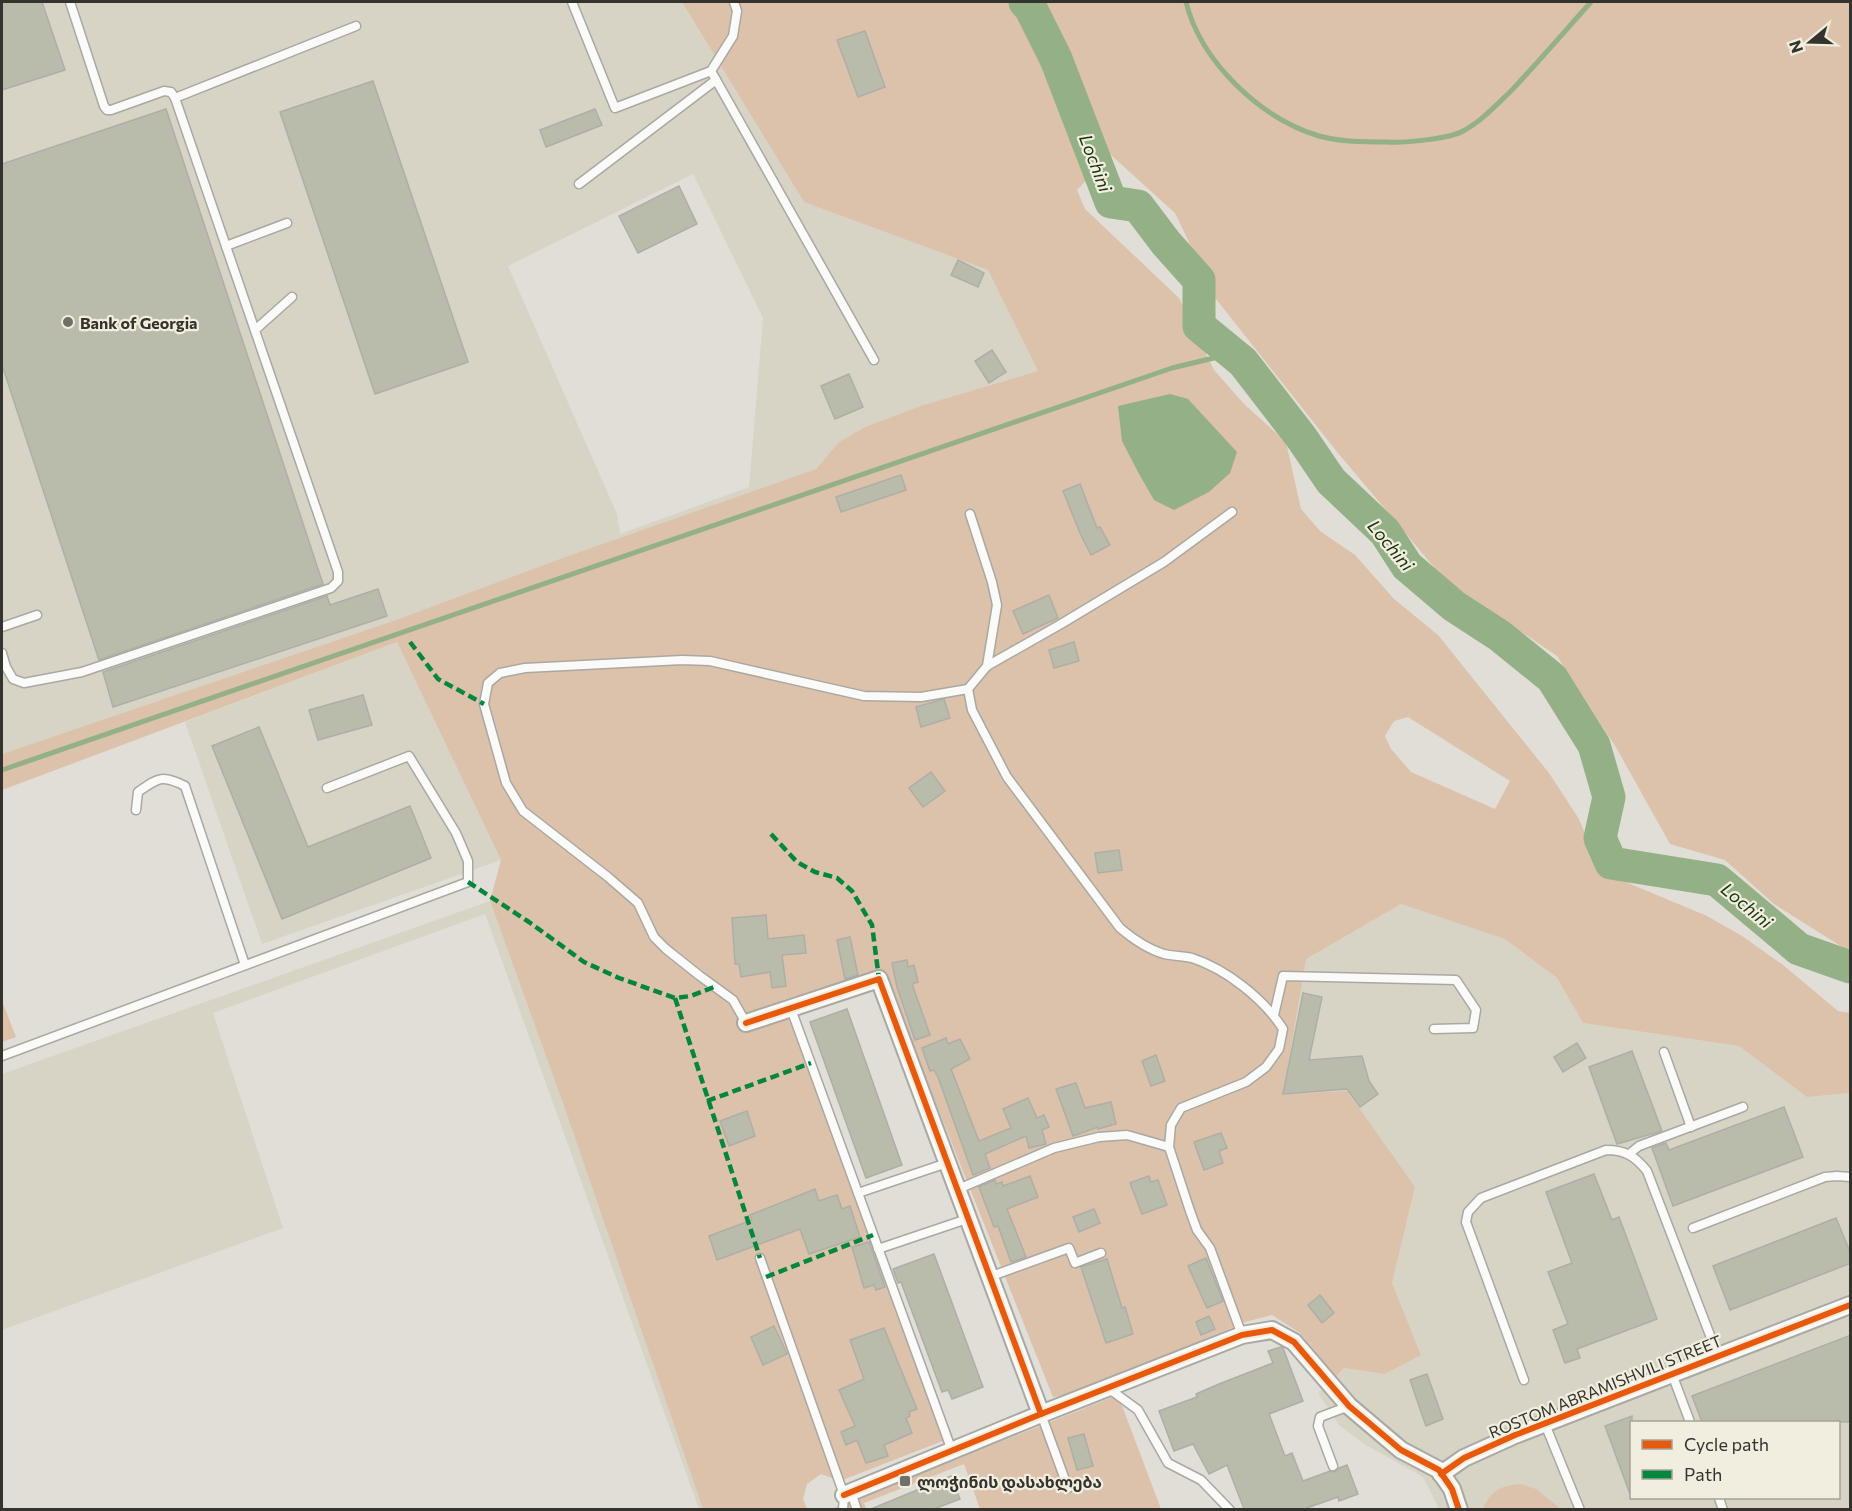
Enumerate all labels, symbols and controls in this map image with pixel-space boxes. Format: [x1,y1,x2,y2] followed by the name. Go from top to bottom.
[1780,12,1840,72] north arrow
[1784,38,1806,56] text: N
[1075,131,1117,196] water label: Lochini
[80,313,198,332] place label: Bank of Georgia
[61,315,75,329] marker: Bank of Georgia
[1363,515,1420,576] water label: Lochini
[1717,877,1778,934] water label: Lochini
[1486,1330,1724,1442] street label: ROSTOM ABRAMISHVILI STREET
[1630,1421,1840,1499] legend
[1684,1433,1769,1455] text: Cycle path
[1684,1463,1722,1485] text: Path
[917,1472,1102,1493] place label: ლოჭინის დასახლება
[898,1474,912,1488] marker: ლოჭინის დასახლება

